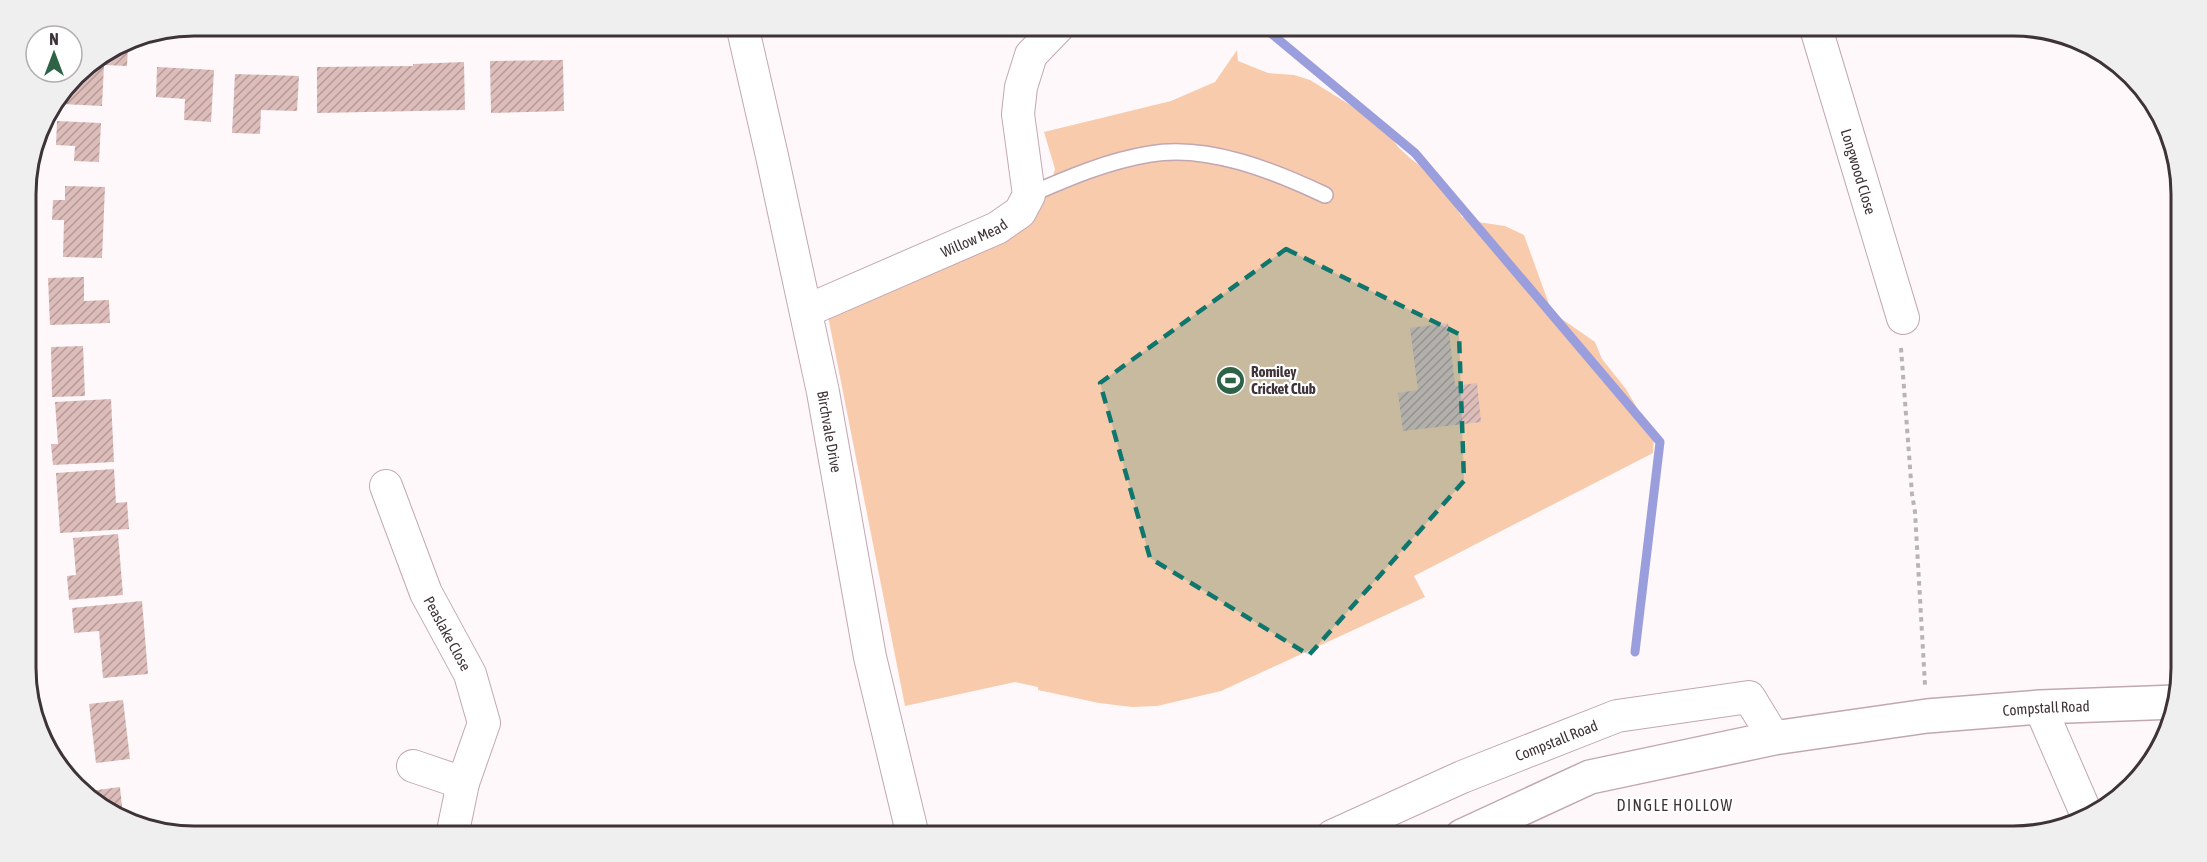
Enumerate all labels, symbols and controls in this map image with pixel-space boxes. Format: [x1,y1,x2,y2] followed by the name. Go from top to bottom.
[24,24,84,84] north arrow
[49,30,59,48] text: N
[1838,127,1880,217] street label: Longwood Close
[938,215,1010,260] street label: Willow Mead
[1251,363,1316,397] place label: Romiley Cricket Club
[1214,364,1246,396] sports icon: Romiley Cricket Club
[814,389,846,474] street label: Birchvale Drive
[421,593,475,674] street label: Peaslake Close
[2002,697,2090,718] street label: Compstall Road
[1513,716,1600,764] street label: Compstall Road
[1616,796,1734,814] district label: DINGLE HOLLOW

